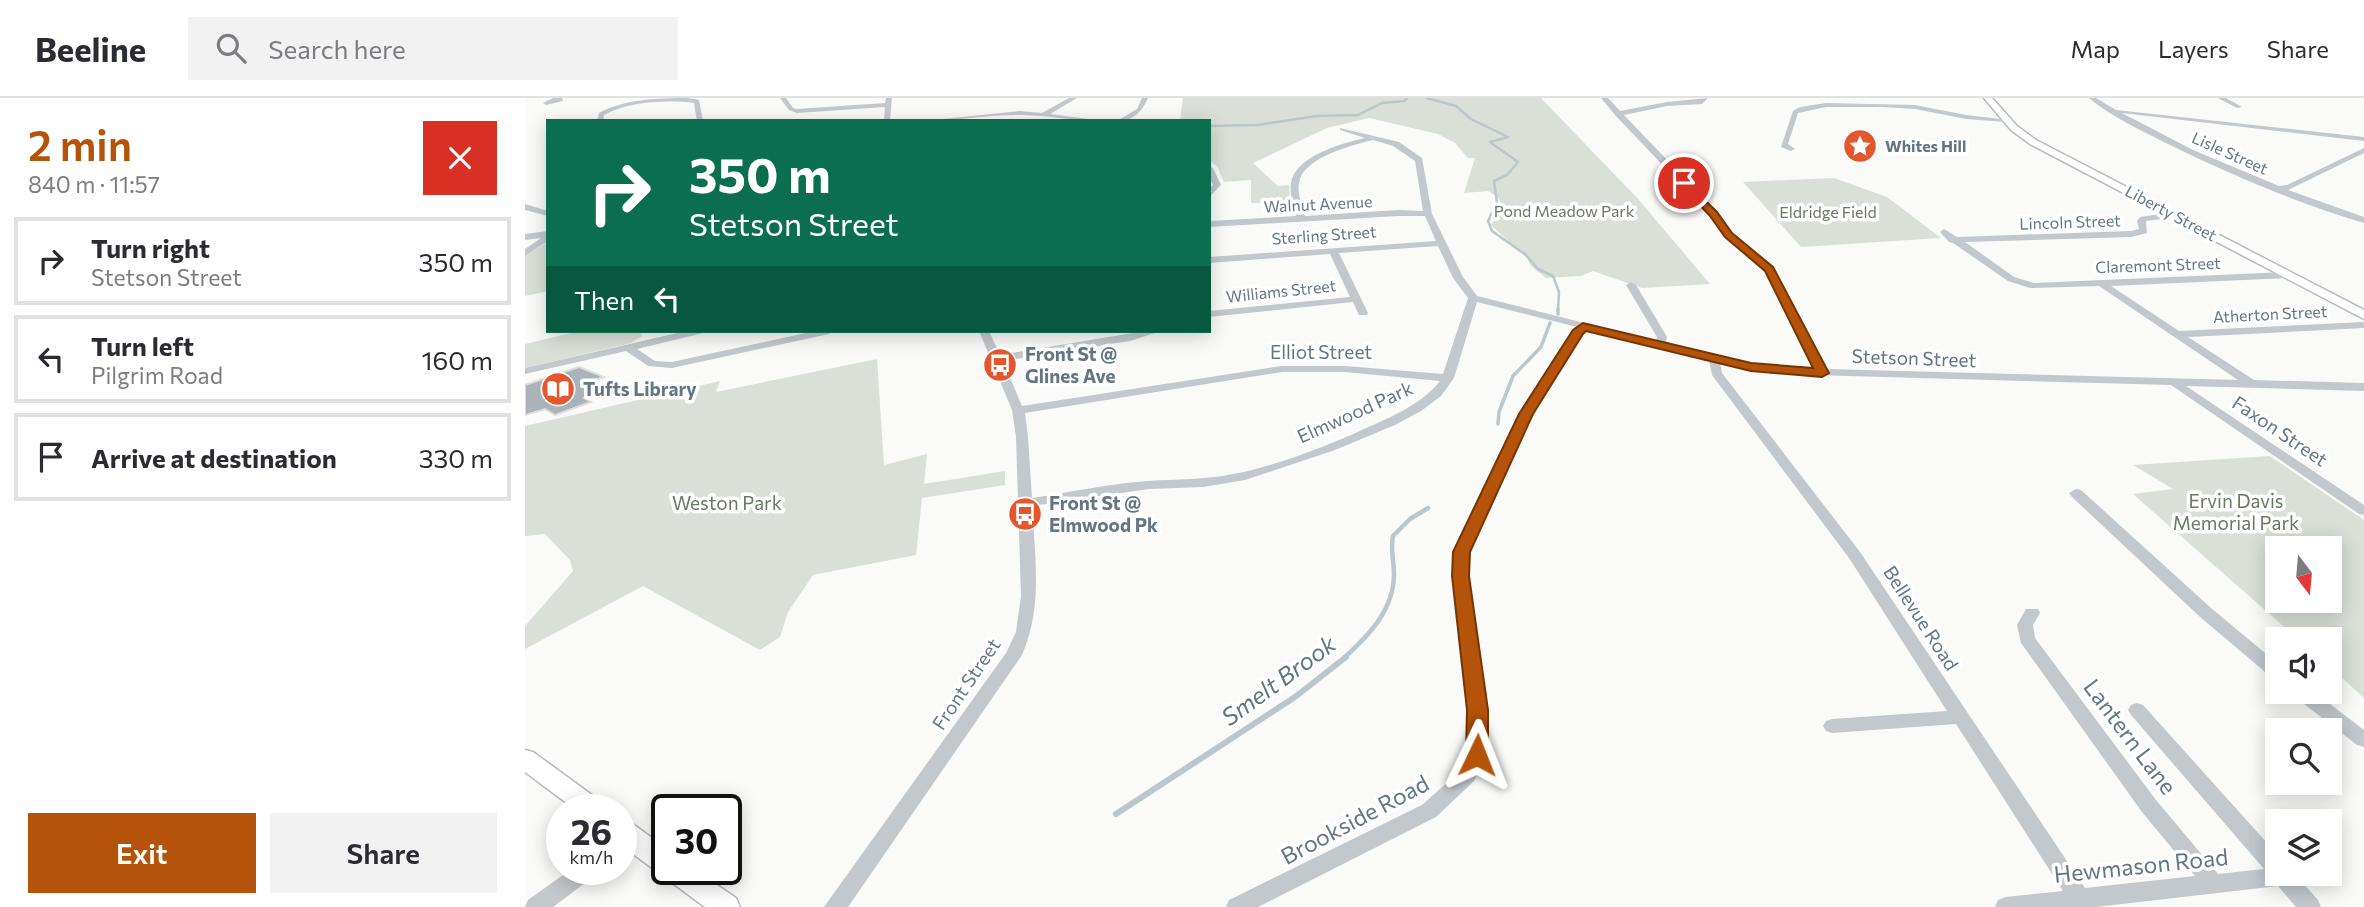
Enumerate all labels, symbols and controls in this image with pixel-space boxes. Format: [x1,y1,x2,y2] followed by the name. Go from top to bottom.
[188,17,678,80] search box
[35,28,146,69] text: Beeline
[212,29,250,67] icon: search
[268,33,406,64] text: Search here
[2071,34,2120,63] text: Map
[2158,34,2229,63] text: Layers
[2267,34,2329,63] text: Share
[28,118,132,170] text: 2 min
[423,121,497,195] button: close
[1841,127,1879,165] place icon: Whites Hill
[2189,127,2272,178] street label: Lisle Street
[1885,136,1966,155] place label: Whites Hill
[689,143,831,203] text: 350 m
[574,147,665,238] icon: right
[1654,153,1714,213] pin
[1665,164,1703,202] icon: arrive
[28,170,160,198] text: 840 m · 11:57
[2122,181,2221,245] street label: Liberty Street
[1263,191,1373,216] street label: Walnut Avenue
[1494,201,1635,220] park label: Pond Meadow Park
[1779,202,1877,221] park label: Eldridge Field
[689,203,899,243] text: Stetson Street
[2019,210,2121,233] street label: Lincoln Street
[1271,221,1377,248] street label: Sterling Street
[91,232,210,263] text: Turn right
[32,242,70,280] icon: right
[419,246,493,277] text: 350 m
[2095,253,2221,276] street label: Claremont Street
[91,263,242,291] text: Stetson Street
[1225,275,1337,306] street label: Williams Street
[648,280,686,318] icon: left
[574,284,634,315] text: Then
[2212,301,2328,326] street label: Atherton Street
[91,330,194,361] text: Turn left
[32,340,70,378] icon: left
[1270,340,1372,363] street label: Elliot Street
[1025,342,1117,387] place label: Front St @ Glines Ave
[421,344,493,375] text: 160 m
[1851,344,1977,371] street label: Stetson Street
[981,346,1019,384] bus stop icon: Front St @ Glines Ave
[91,361,223,389] text: Pilgrim Road
[539,370,577,408] library icon: Tufts Library
[1293,376,1416,447] street label: Elmwood Park
[583,377,697,400] place label: Tufts Library
[2228,390,2332,471] street label: Faxon Street
[32,438,70,476] icon: arrive
[91,442,337,473] text: Arrive at destination
[419,442,493,473] text: 330 m
[2173,489,2299,534] park label: Ervin Davis Memorial Park
[672,491,782,514] park label: Weston Park
[1049,491,1158,536] place label: Front St @ Elmwood Pk
[1006,495,1044,533] bus stop icon: Front St @ Elmwood Pk
[2265,536,2341,612] north arrow
[2265,536,2342,886] map controls
[1879,561,1964,674] street label: Bellevue Road
[2265,627,2342,704] button: sound
[1215,628,1342,731] water label: Smelt Brook
[927,633,1005,734] street label: Front Street
[2078,673,2183,800] street label: Lantern Lane
[1440,718,1514,792] position arrow
[2265,718,2342,795] button: search
[1276,768,1433,870] street label: Brookside Road
[651,794,742,885] speed limit sign: 30
[571,809,612,852] text: 26
[2265,809,2342,886] button: layers
[28,813,256,893] button: Exit
[270,813,497,893] button: Share
[2052,842,2229,888] street label: Hewmason Road
[570,846,613,868] text: km/h

